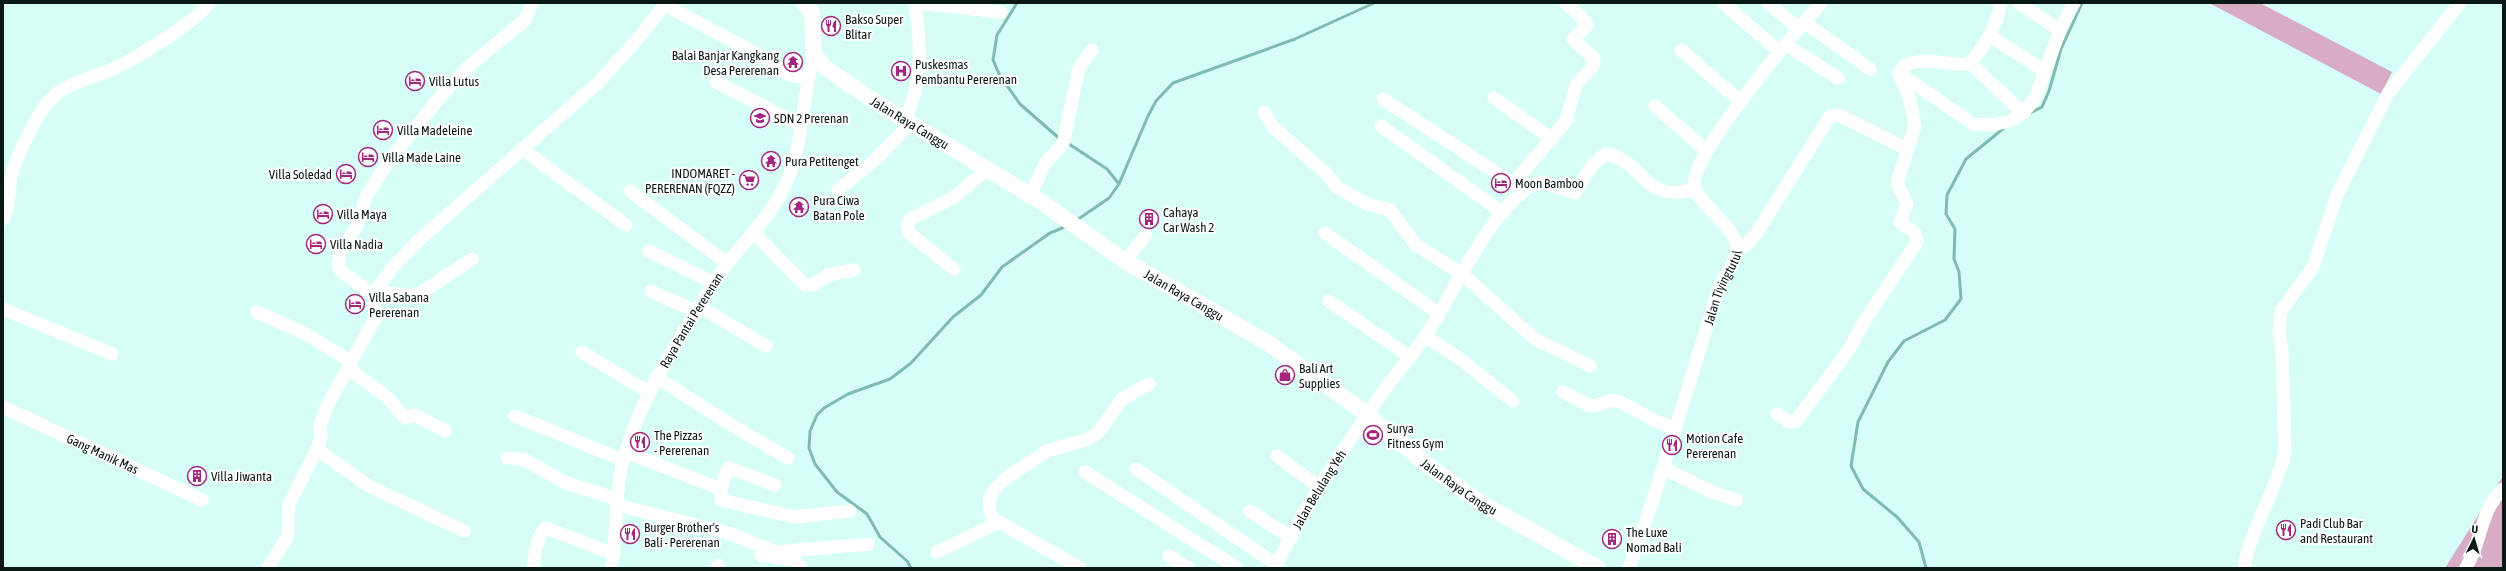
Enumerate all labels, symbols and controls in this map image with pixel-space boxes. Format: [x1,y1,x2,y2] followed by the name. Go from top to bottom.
[845,12,903,42] place label: Bakso Super Blitar
[820,15,842,37] restaurant icon: Bakso Super Blitar
[672,48,779,78] place label: Balai Banjar Kangkang Desa Pererenan
[782,51,804,73] temple icon: Balai Banjar Kangkang Desa Pererenan
[915,57,1017,87] place label: Puskesmas Pembantu Pererenan
[890,60,912,82] hospital icon: Puskesmas Pembantu Pererenan
[404,70,426,92] hotel icon: Villa Lutus
[429,74,479,89] place label: Villa Lutus
[867,94,952,152] street label: Jalan Raya Canggu
[749,107,771,129] school or university icon: SDN 2 Prerenan
[774,111,849,126] place label: SDN 2 Prerenan
[372,119,394,141] hotel icon: Villa Madeleine
[397,123,472,138] place label: Villa Madeleine
[357,146,379,168] hotel icon: Villa Made Laine
[382,150,461,165] place label: Villa Made Laine
[760,150,782,172] temple icon: Pura Petitenget
[785,154,859,169] place label: Pura Petitenget
[335,163,357,185] hotel icon: Villa Soledad
[645,166,735,196] place label: INDOMARET - PERERENAN (FQZZ)
[269,167,332,182] place label: Villa Soledad
[738,169,760,191] supermarket icon: INDOMARET - PERERENAN (FQZZ)
[1490,172,1512,194] hotel icon: Moon Bamboo
[1515,176,1584,191] place label: Moon Bamboo
[813,193,865,223] place label: Pura Ciwa Batan Pole
[788,196,810,218] temple icon: Pura Ciwa Batan Pole
[312,203,334,225] hotel icon: Villa Maya
[1163,205,1214,235] place label: Cahaya Car Wash 2
[337,207,387,222] place label: Villa Maya
[1138,208,1160,230] building icon: Cahaya Car Wash 2
[305,233,327,255] hotel icon: Villa Nadia
[330,237,383,252] place label: Villa Nadia
[1701,249,1745,327] street label: Jalan Tiyingtutul
[1142,267,1226,324] street label: Jalan Raya Canggu
[657,270,726,371] street label: Raya Pantai Pererenan
[369,290,429,320] place label: Villa Sabana Pererenan
[344,293,366,315] hotel icon: Villa Sabana Pererenan
[1299,361,1340,391] place label: Bali Art Supplies
[1274,364,1296,386] shop icon: Bali Art Supplies
[1387,421,1444,451] place label: Surya Fitness Gym
[1362,424,1384,446] sports icon: Surya Fitness Gym
[654,428,709,458] place label: The Pizzas - Pererenan
[64,431,141,477] street label: Gang Manik Mas
[629,431,651,453] restaurant icon: The Pizzas - Pererenan
[1686,431,1743,461] place label: Motion Cafe Pererenan
[1661,434,1683,456] restaurant icon: Motion Cafe Pererenan
[1289,447,1349,532] street label: Jalan Belulang Yeh
[1418,456,1500,518] street label: Jalan Raya Canggu
[186,465,208,487] building icon: Villa Jiwanta
[211,469,272,484] place label: Villa Jiwanta
[2300,516,2373,546] place label: Padi Club Bar and Restaurant
[2275,519,2297,541] restaurant icon: Padi Club Bar and Restaurant
[2454,519,2494,559] north arrow
[644,520,720,550] place label: Burger Brother's Bali - Pererenan
[619,523,641,545] restaurant icon: Burger Brother's Bali - Pererenan
[2471,523,2479,535] text: U
[1626,525,1682,555] place label: The Luxe Nomad Bali
[1601,528,1623,550] building icon: The Luxe Nomad Bali

